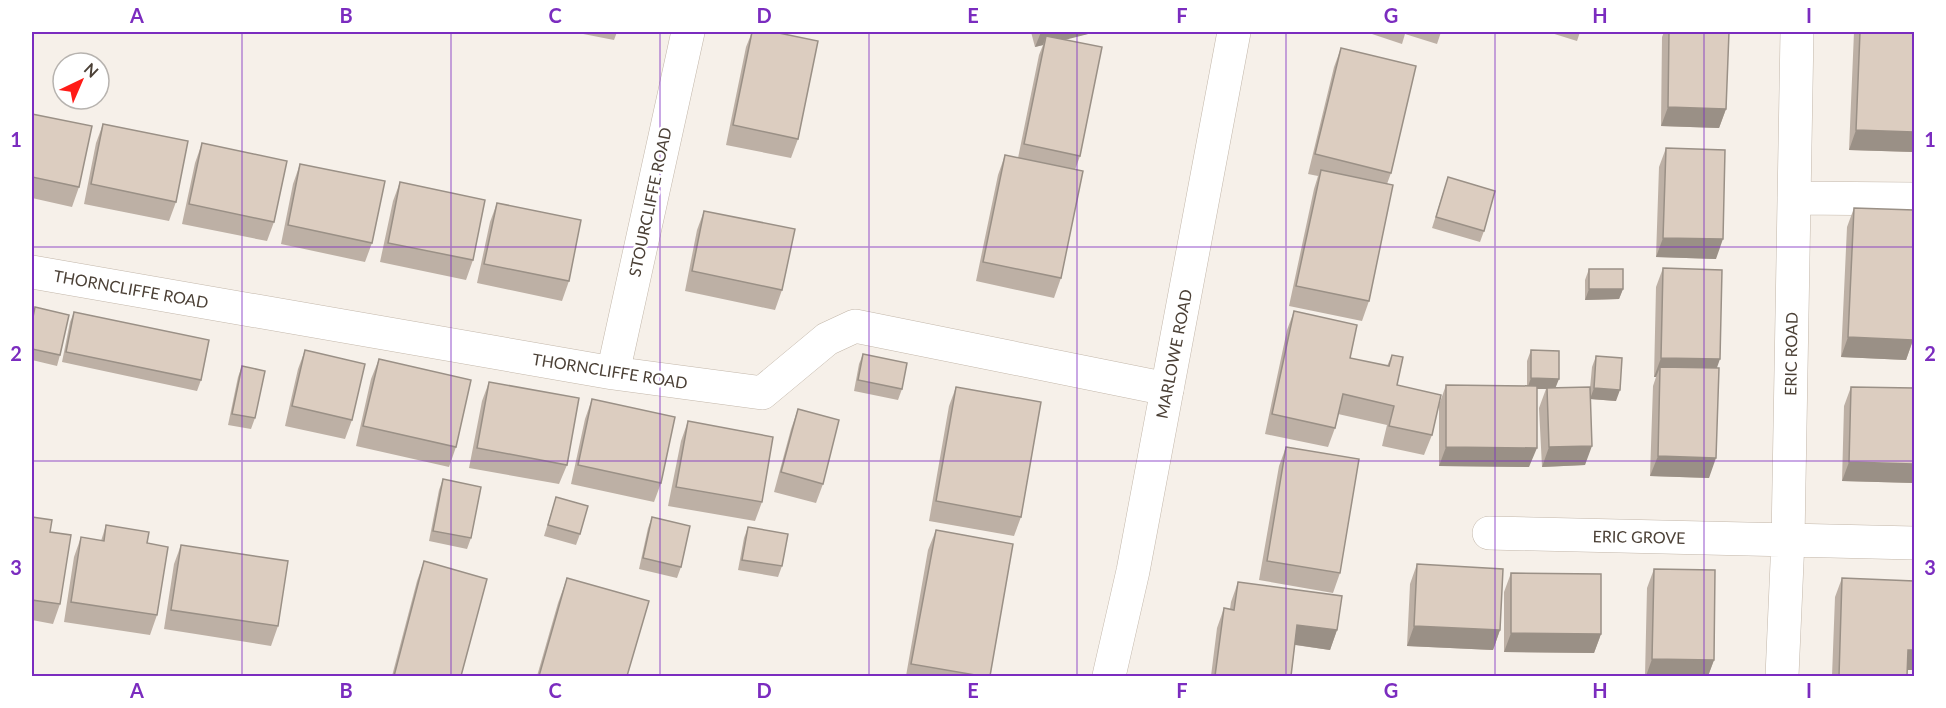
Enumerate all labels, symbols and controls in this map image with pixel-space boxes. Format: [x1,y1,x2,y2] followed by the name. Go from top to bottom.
[129,3,144,27] text: A
[339,3,353,27] text: B
[548,3,562,27] text: C
[756,3,772,27] text: D
[967,3,979,27] text: E
[1176,3,1188,27] text: F
[1384,3,1398,27] text: G
[1592,3,1608,27] text: H
[1806,3,1812,27] text: I
[51,51,111,111] north arrow
[81,59,103,81] text: N
[624,125,675,278] street label: STOURCLIFFE ROAD
[10,127,22,151] text: 1
[1924,127,1936,151] text: 1
[52,266,210,311] street label: THORNCLIFFE ROAD
[1152,288,1195,420] street label: MARLOWE ROAD
[1780,312,1801,396] street label: ERIC ROAD
[10,341,22,365] text: 2
[1924,341,1936,365] text: 2
[531,349,689,392] street label: THORNCLIFFE ROAD
[1593,526,1686,547] street label: ERIC GROVE
[10,555,22,579] text: 3
[1924,555,1936,579] text: 3
[129,678,144,702] text: A
[339,678,353,702] text: B
[548,678,562,702] text: C
[756,678,772,702] text: D
[967,678,979,702] text: E
[1176,678,1188,702] text: F
[1384,678,1398,702] text: G
[1592,678,1608,702] text: H
[1806,678,1812,702] text: I

